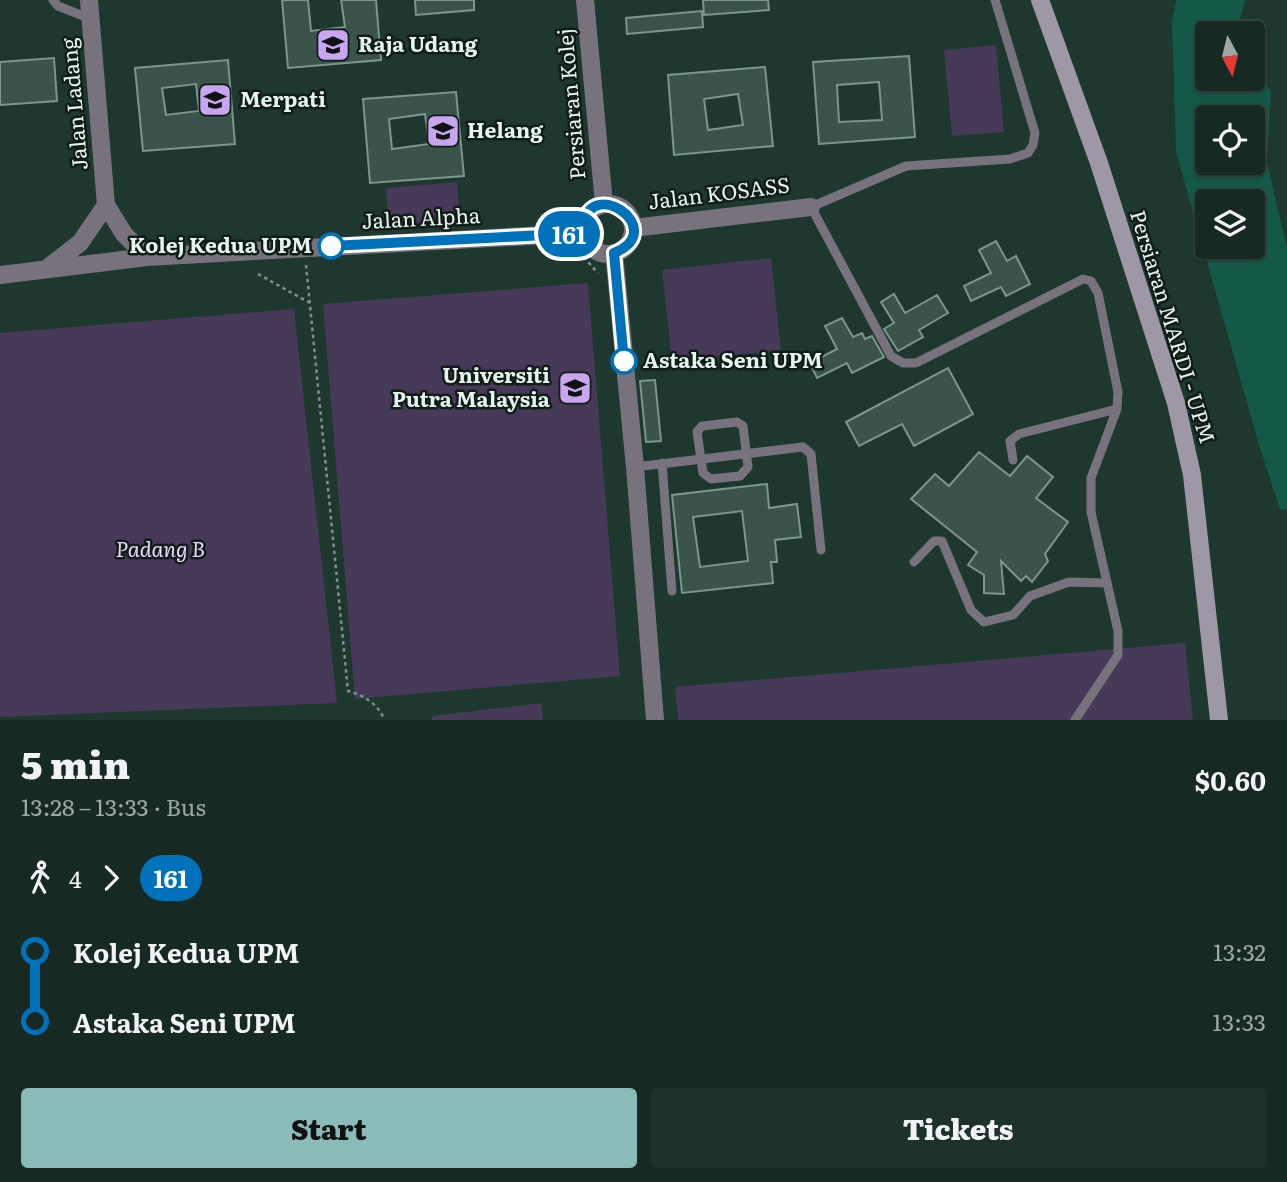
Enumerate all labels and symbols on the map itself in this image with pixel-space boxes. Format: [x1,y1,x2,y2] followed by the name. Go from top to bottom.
[1195,21,1265,91] north arrow
[314,26,352,64] school or university icon: Raja Udang
[358,27,478,58] place label: Raja Udang
[547,27,592,181] street label: Persiaran Kolej
[51,37,94,172] street label: Jalan Ladang
[196,81,234,119] school or university icon: Merpati
[240,82,326,113] place label: Merpati
[424,112,462,150] school or university icon: Helang
[467,113,543,144] place label: Helang
[646,167,791,216] street label: Jalan KOSASS
[361,198,482,235] street label: Jalan Alpha
[1124,206,1225,447] street label: Persiaran MARDI - UPM
[529,211,609,257] line badge: 161
[129,228,312,259] place label: Kolej Kedua UPM
[318,233,344,259] marker: Kolej Kedua UPM
[643,343,823,374] place label: Astaka Seni UPM
[611,348,637,374] marker: Astaka Seni UPM
[392,358,551,413] place label: Universiti Putra Malaysia
[556,369,594,407] school or university icon: Universiti Putra Malaysia
[116,532,205,563] park label: Padang B

